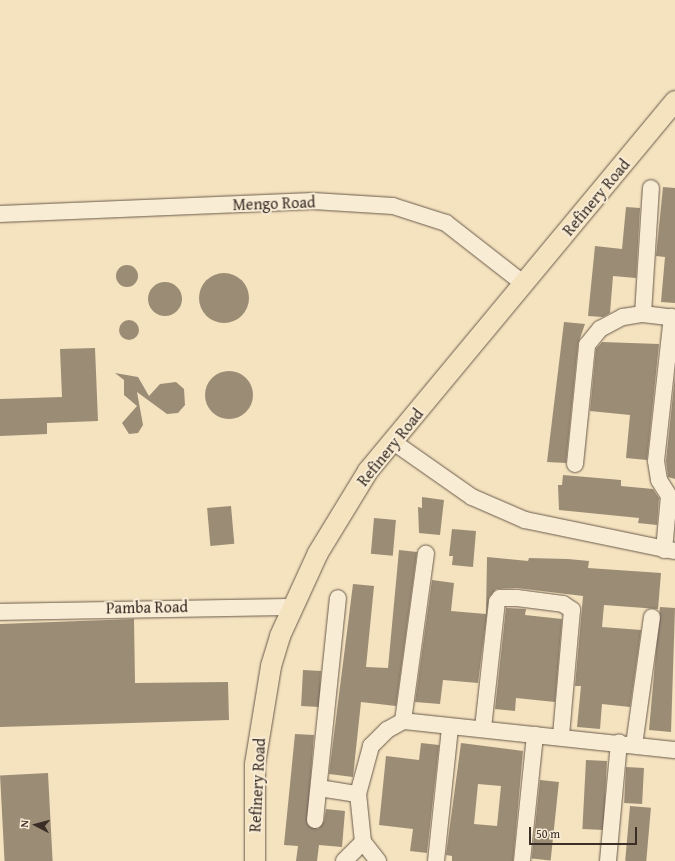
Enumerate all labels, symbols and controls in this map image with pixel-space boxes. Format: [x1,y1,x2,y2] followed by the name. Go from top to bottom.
[558,155,634,239] street label: Refinery Road
[232,192,316,214] street label: Mengo Road
[353,404,427,490] street label: Refinery Road
[106,597,188,617] street label: Pamba Road
[245,737,269,833] street label: Refinery Road
[16,805,56,845] north arrow
[16,819,32,828] text: N
[531,819,639,845] scale bar
[536,825,560,842] text: 50 m

